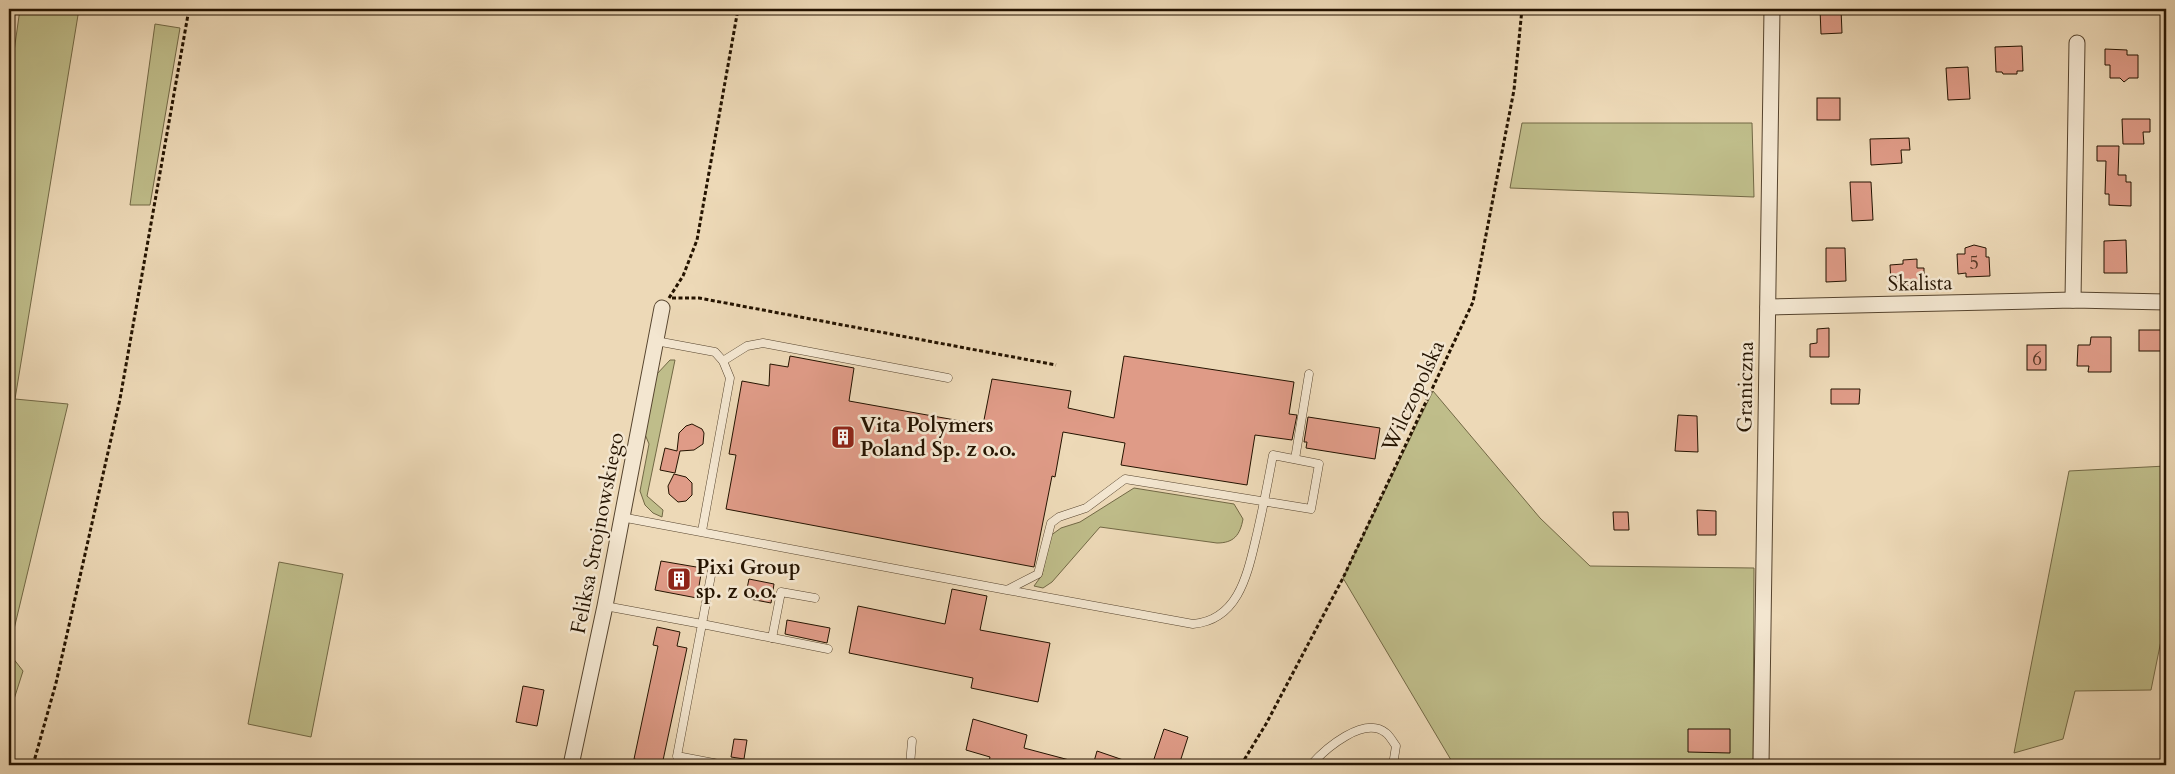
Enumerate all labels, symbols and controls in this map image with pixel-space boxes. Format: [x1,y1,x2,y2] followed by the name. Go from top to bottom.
[1969,250,1979,276] house number: 5
[1887,268,1953,299] street label: Skalista
[1375,336,1452,458] street label: Wilczopolska
[1730,341,1761,433] street label: Graniczna
[2032,346,2042,372] house number: 6
[860,411,1016,464] place label: Vita Polymers Poland Sp. z o.o.
[830,424,856,450] building icon: Vita Polymers Poland Sp. z o.o.
[564,430,631,636] street label: Feliksa Strojnowskiego
[696,553,801,606] place label: Pixi Group sp. z o.o.
[666,566,692,592] building icon: Pixi Group sp. z o.o.

